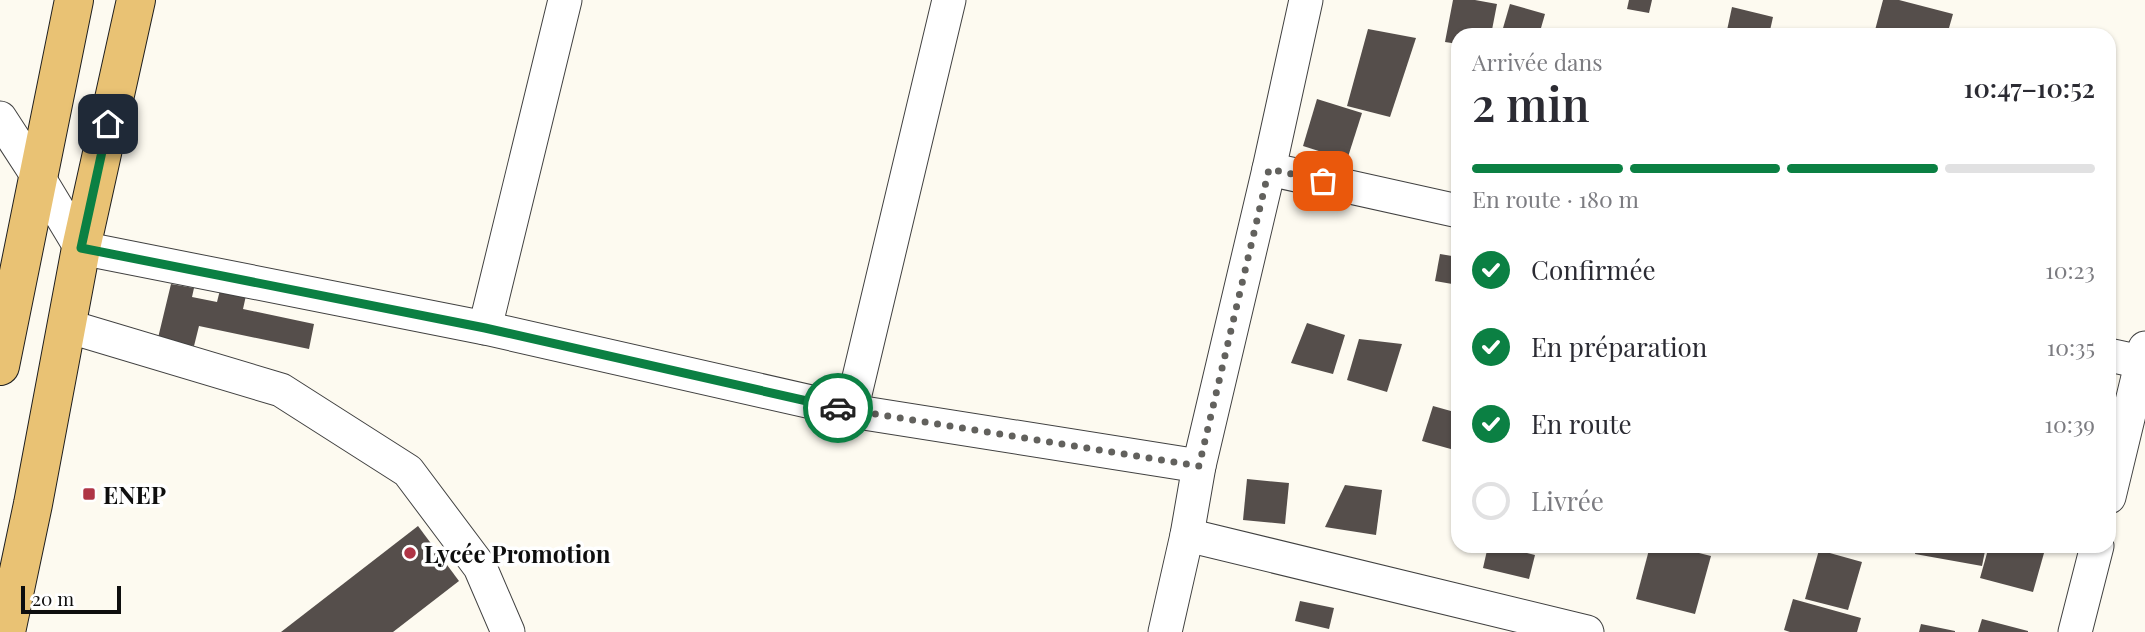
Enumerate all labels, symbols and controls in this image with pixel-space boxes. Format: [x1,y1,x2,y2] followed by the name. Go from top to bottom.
[1472,46,1603,77] text: Arrivée dans
[1964,70,2095,105] text: 10:47–10:52
[1472,72,1590,134] text: 2 min
[78,94,138,154] pin
[89,105,127,143] icon: home
[1293,151,1353,211] pin
[1304,162,1342,200] icon: bag
[1472,183,1639,214] text: En route · 180 m
[1472,251,1510,289] icon: check
[1531,252,1656,287] text: Confirmée
[2045,254,2095,285] text: 10:23
[1472,328,1510,366] icon: check
[1531,329,1707,364] text: En préparation
[2047,331,2095,362] text: 10:35
[803,373,873,443] courier
[819,389,857,427] icon: car
[1472,405,1510,443] icon: check
[1531,406,1632,441] text: En route
[2044,408,2095,439] text: 10:39
[103,478,166,510] place label: ENEP
[1531,483,1604,518] text: Livrée
[81,486,97,502] marker: ENEP
[424,537,611,569] place label: Lycée Promotion
[402,545,418,561] marker: Lycée Promotion
[21,583,121,615] scale bar
[32,585,74,611] text: 20 m

